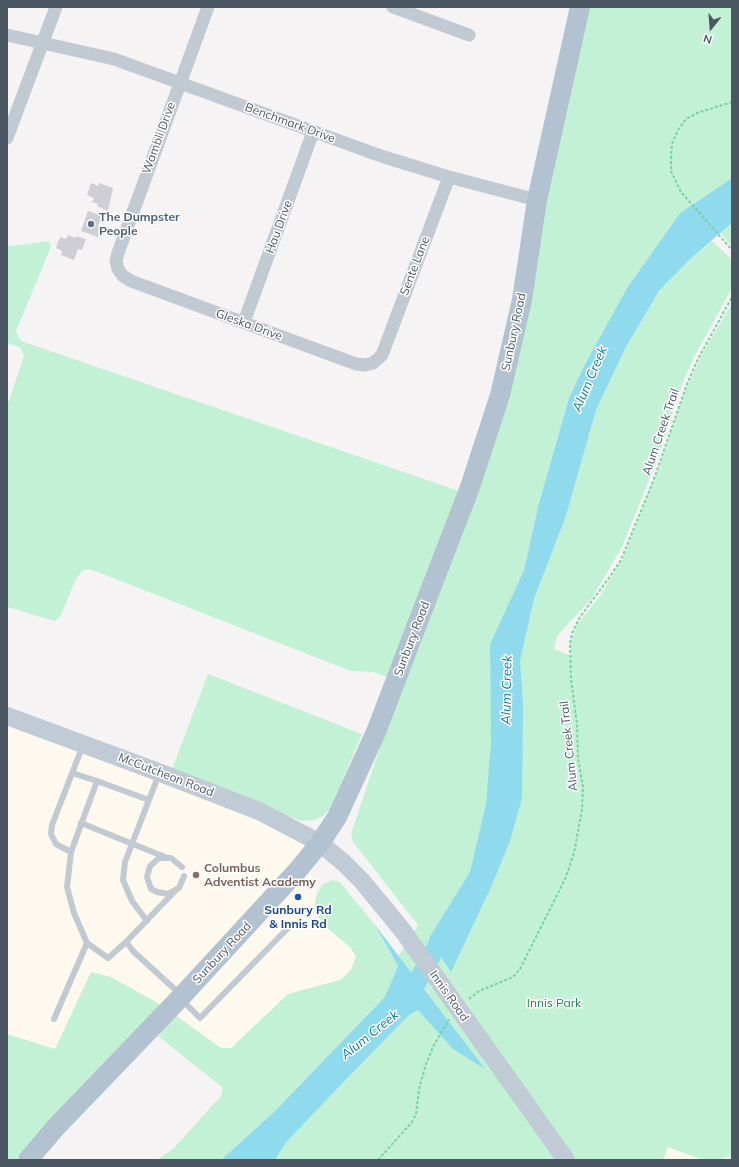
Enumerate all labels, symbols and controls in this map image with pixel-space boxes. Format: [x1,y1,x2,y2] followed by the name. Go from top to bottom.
[691,8,731,48] north arrow
[701,32,714,47] text: N
[139,100,179,176] street label: Wambli Drive
[243,100,337,146] street label: Benchmark Drive
[263,198,295,256] street label: Hau Drive
[99,210,180,238] place label: The Dumpster People
[86,219,96,229] marker: The Dumpster People
[397,234,433,298] street label: Sente Lane
[499,292,529,372] street label: Sunbury Road
[214,306,284,344] street label: Gleska Drive
[569,344,611,414] water label: Alum Creek
[639,387,683,477] street label: Alum Creek Trail
[391,599,433,679] street label: Sunbury Road
[499,655,515,725] water label: Alum Creek
[557,700,581,792] street label: Alum Creek Trail
[116,750,216,800] street label: McCutcheon Road
[204,861,316,889] place label: Columbus Adventist Academy
[191,870,201,880] marker: Columbus Adventist Academy
[293,892,303,902] marker: Sunbury Rd & Innis Rd
[264,903,332,931] place label: Sunbury Rd & Innis Rd
[190,919,254,987] street label: Sunbury Road
[426,968,472,1024] street label: Innis Road
[527,996,581,1010] park label: Innis Park
[338,1007,402,1063] water label: Alum Creek

